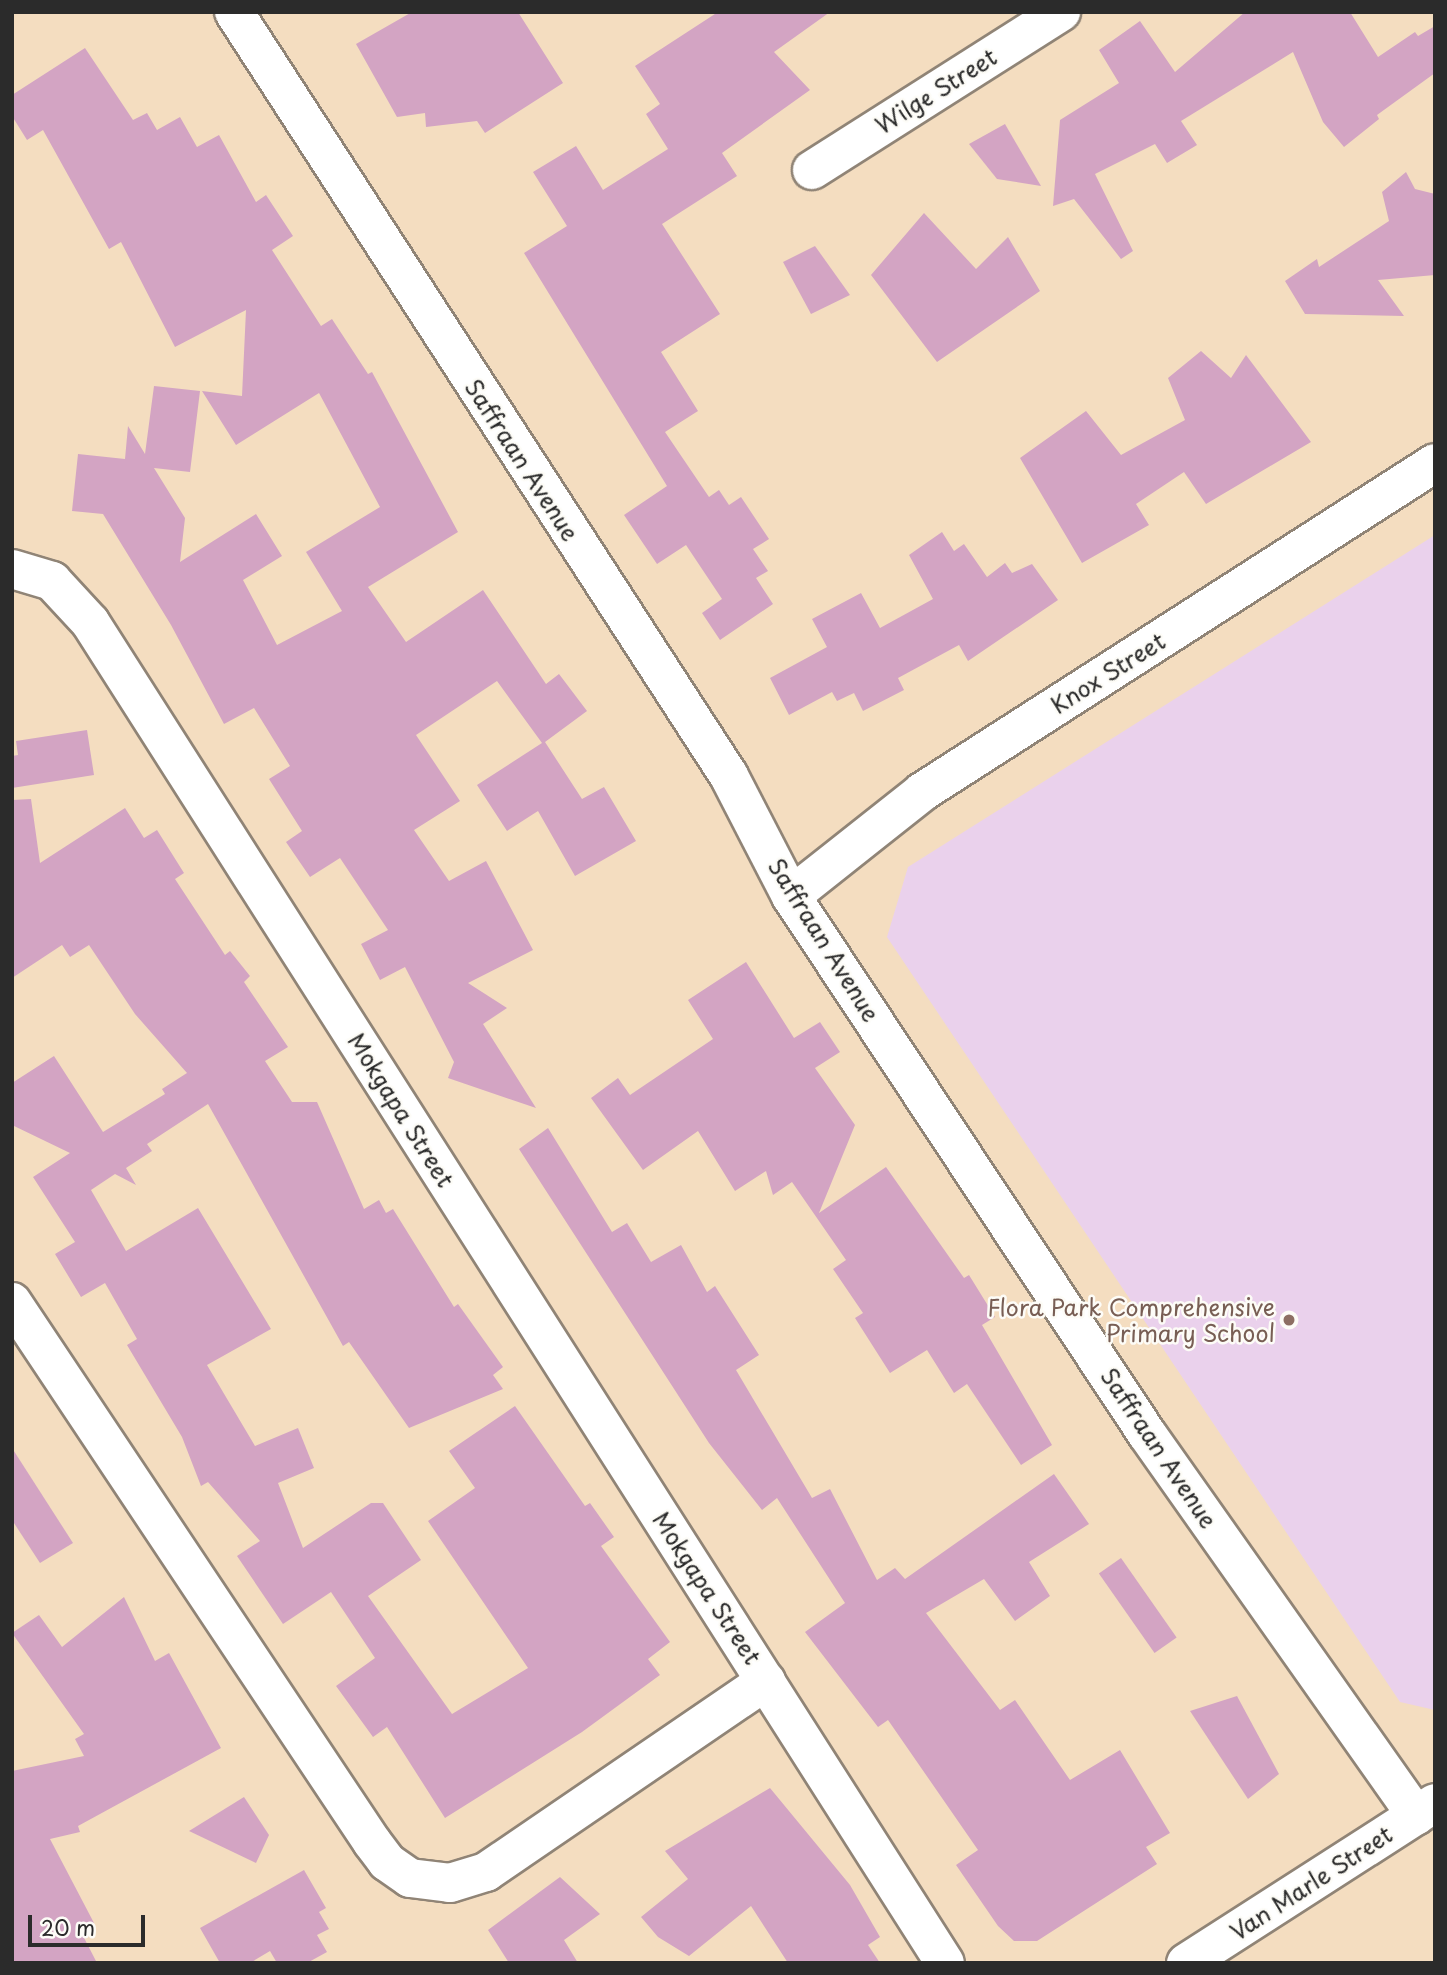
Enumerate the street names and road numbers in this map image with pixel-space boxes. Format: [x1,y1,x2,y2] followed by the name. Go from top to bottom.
[870,42,1002,140] street label: Wilge Street
[460,374,584,546] street label: Saffraan Avenue
[1046,627,1170,719] street label: Knox Street
[763,854,885,1026] street label: Saffraan Avenue
[342,1028,460,1192] street label: Mokgapa Street
[1096,1363,1222,1533] street label: Saffraan Avenue
[647,1506,767,1670] street label: Mokgapa Street
[1224,1820,1398,1946] street label: Van Marle Street

